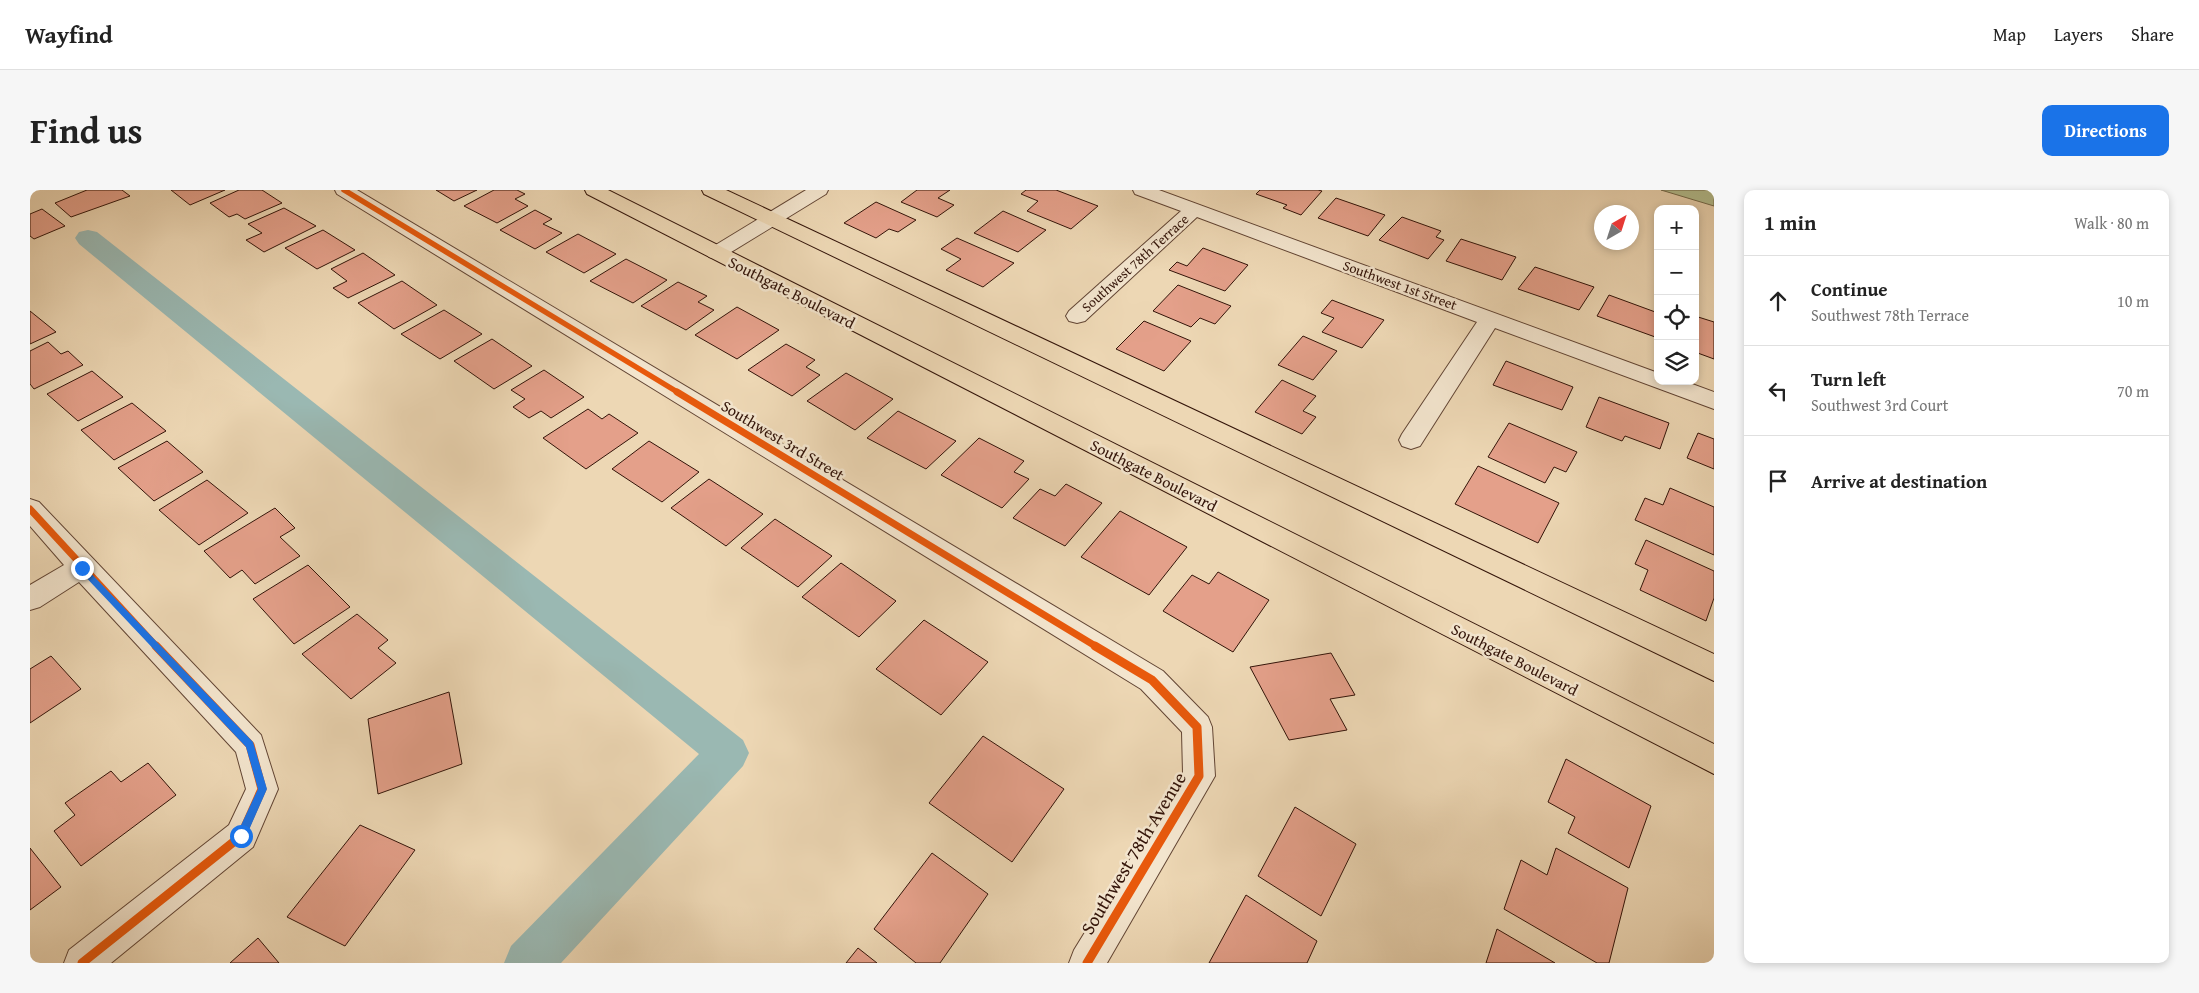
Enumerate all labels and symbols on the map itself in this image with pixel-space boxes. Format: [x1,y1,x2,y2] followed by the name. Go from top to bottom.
[1594,205,1639,250] north arrow
[1077,209,1193,317] street label: Southwest 78th Terrace
[724,250,860,335] street label: Southgate Boulevard
[1340,255,1460,315] street label: Southwest 1st Street
[717,394,849,487] street label: Southwest 3rd Street
[1086,433,1222,518] street label: Southgate Boulevard
[71,557,94,580] route end
[1447,617,1583,702] street label: Southgate Boulevard
[1073,766,1193,940] street label: Southwest 78th Avenue
[230,825,253,848] route start

